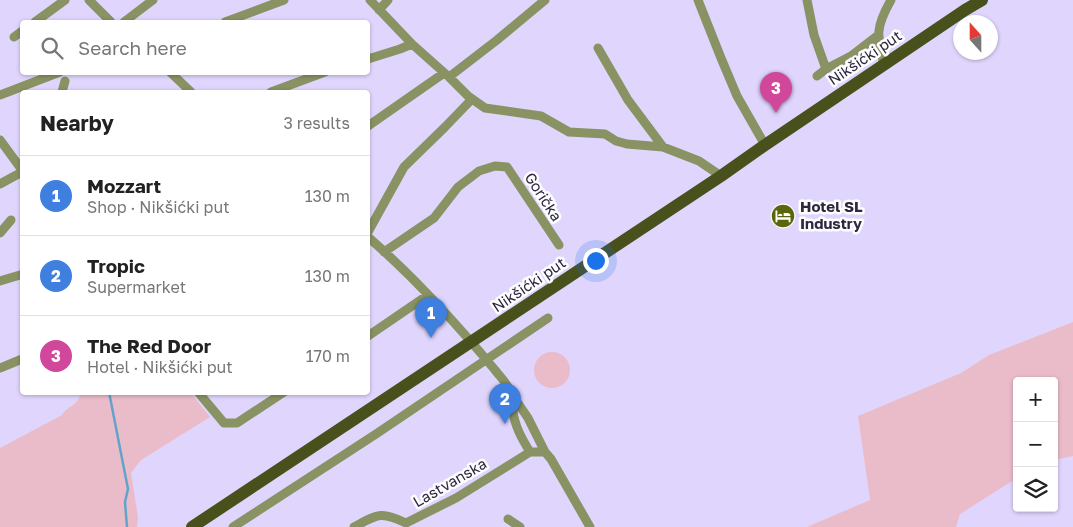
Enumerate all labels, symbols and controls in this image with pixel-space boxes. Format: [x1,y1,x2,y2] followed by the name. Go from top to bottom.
[953,15,998,60] north arrow
[20,20,370,75] search box
[824,26,905,88] street label: Nikšićki put
[38,34,66,62] icon: search
[78,36,187,59] text: Search here
[760,72,792,113] pin: 3
[40,110,114,136] text: Nearby
[283,113,350,133] text: 3 results
[521,169,566,224] street label: Gorička
[87,174,161,197] text: Mozzart
[52,186,60,206] text: 1
[305,186,350,206] text: 130 m
[87,197,230,217] text: Shop · Nikšićki put
[800,197,863,232] place label: Hotel SL Industry
[770,203,796,229] hotel icon: Hotel SL Industry
[583,248,609,274] your location
[488,253,569,315] street label: Nikšićki put
[87,254,145,277] text: Tropic
[51,266,61,286] text: 2
[305,266,350,286] text: 130 m
[87,277,186,297] text: Supermarket
[415,297,447,338] pin: 1
[87,334,211,357] text: The Red Door
[51,346,61,366] text: 3
[306,346,350,366] text: 170 m
[87,357,233,377] text: Hotel · Nikšićki put
[1013,377,1058,512] map controls
[1013,377,1058,422] button: +
[489,383,521,424] pin: 2
[1013,422,1058,467] button: −
[410,454,489,510] street label: Lastvanska
[1013,467,1058,512] button: layers

